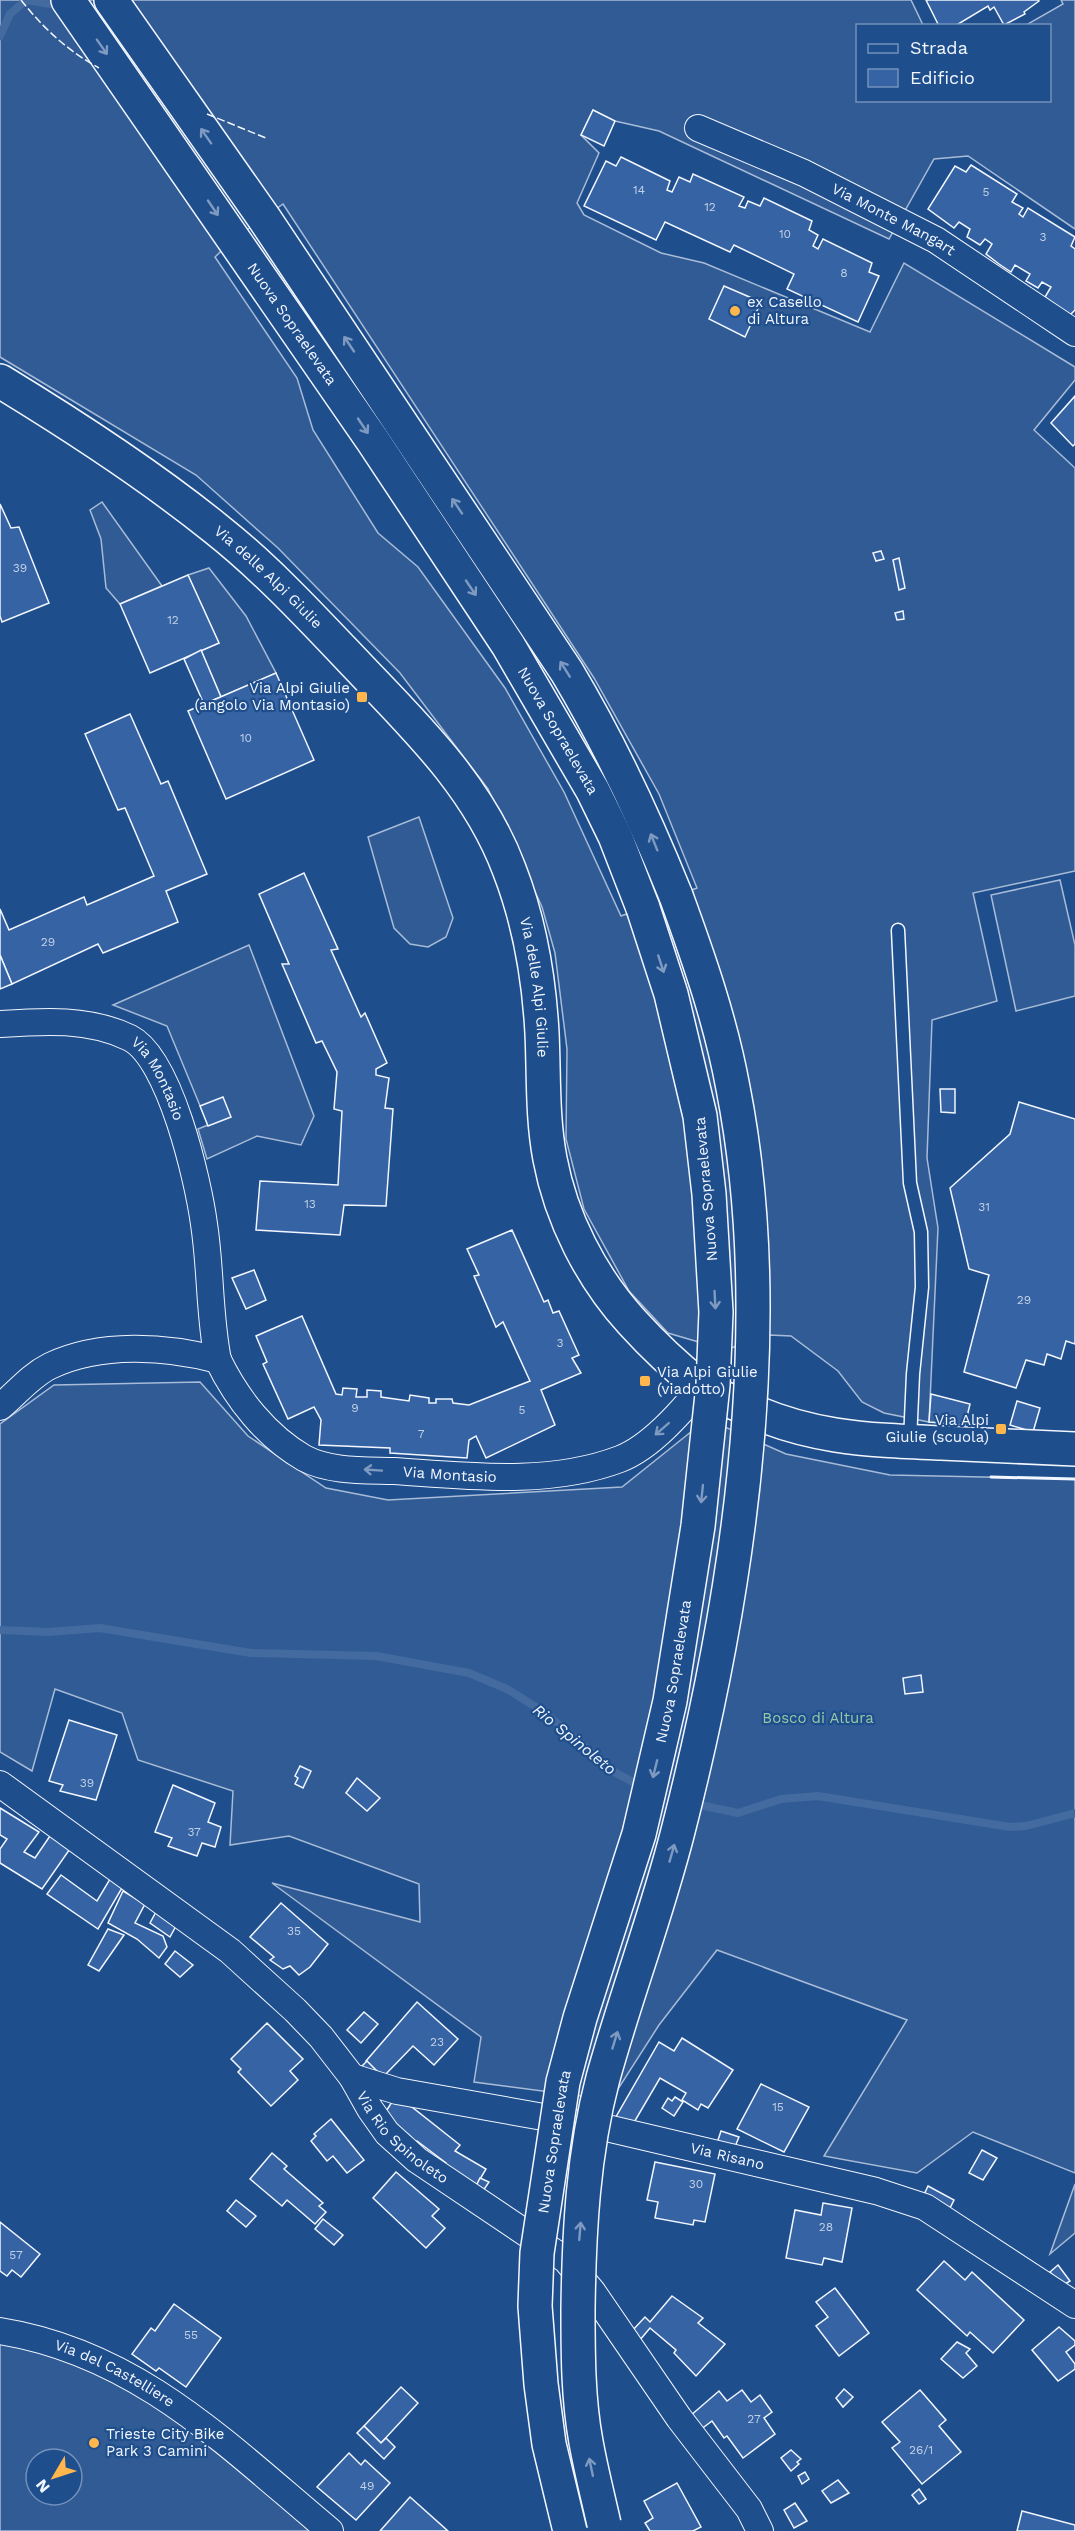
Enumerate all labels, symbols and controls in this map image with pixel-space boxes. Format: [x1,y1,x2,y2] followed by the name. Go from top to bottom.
[856,24,1051,102] legend
[910,37,968,58] text: Strada
[96,39,108,55] one-way arrow
[910,67,975,88] text: Edificio
[200,128,212,145] one-way arrow
[829,180,959,260] street label: Via Monte Mangart
[633,183,645,197] house number: 14
[983,185,990,199] house number: 5
[207,199,219,215] one-way arrow
[704,200,716,214] house number: 12
[779,227,791,241] house number: 10
[1040,230,1047,244] house number: 3
[244,259,341,389] street label: Nuova Sopraelevata
[840,266,848,280] house number: 8
[747,293,822,328] place label: ex Casello di Altura
[728,304,742,318] marker: ex Casello di Altura
[342,336,355,353] one-way arrow
[356,417,369,434] one-way arrow
[451,499,463,515] one-way arrow
[210,522,326,632] street label: Via delle Alpi Giulie
[13,561,27,575] house number: 39
[465,579,477,596] one-way arrow
[167,613,179,627] house number: 12
[558,661,570,678] one-way arrow
[514,664,602,798] street label: Nuova Sopraelevata
[194,679,350,714] place label: Via Alpi Giulie (angolo Via Montasio)
[355,690,369,704] marker: Via Alpi Giulie (angolo Via Montasio)
[240,731,252,745] house number: 10
[648,833,659,852] one-way arrow
[516,915,552,1058] street label: Via delle Alpi Giulie
[41,935,55,949] house number: 29
[656,954,667,973] one-way arrow
[128,1033,188,1123] street label: Via Montasio
[691,1116,721,1262] street label: Nuova Sopraelevata
[304,1197,316,1211] house number: 13
[978,1200,990,1214] house number: 31
[709,1289,720,1309] one-way arrow
[1017,1293,1031,1307] house number: 29
[557,1336,564,1350] house number: 3
[657,1363,758,1398] place label: Via Alpi Giulie (viadotto)
[638,1374,652,1388] marker: Via Alpi Giulie (viadotto)
[351,1401,359,1415] house number: 9
[519,1403,526,1417] house number: 5
[885,1411,989,1446] place label: Via Alpi Giulie (scuola)
[655,1422,670,1436] one-way arrow
[994,1422,1008,1436] marker: Via Alpi Giulie (scuola)
[418,1427,425,1441] house number: 7
[402,1463,497,1486] street label: Via Montasio
[364,1464,384,1475] one-way arrow
[696,1484,707,1504] one-way arrow
[652,1598,695,1745] street label: Nuova Sopraelevata
[529,1700,620,1779] water label: Rio Spinoleto
[762,1709,874,1727] park label: Bosco di Altura
[649,1759,661,1778] one-way arrow
[80,1776,94,1790] house number: 39
[187,1825,201,1839] house number: 37
[667,1844,678,1863] one-way arrow
[287,1924,301,1938] house number: 35
[610,2030,621,2049] one-way arrow
[430,2035,444,2049] house number: 23
[534,2067,575,2215] street label: Nuova Sopraelevata
[353,2088,452,2187] street label: Via Rio Spinoleto
[772,2100,784,2114] house number: 15
[689,2139,766,2174] street label: Via Risano
[689,2177,703,2191] house number: 30
[819,2220,833,2234] house number: 28
[575,2221,586,2241] one-way arrow
[9,2248,23,2262] house number: 57
[184,2328,198,2342] house number: 55
[52,2336,178,2411] street label: Via del Castelliere
[747,2412,761,2426] house number: 27
[106,2425,224,2460] place label: Trieste City Bike Park 3 Camini
[87,2436,101,2450] marker: Trieste City Bike Park 3 Camini
[909,2443,933,2457] house number: 26/1
[24,2447,84,2507] north arrow
[585,2457,596,2477] one-way arrow
[32,2476,54,2497] text: N
[360,2479,374,2493] house number: 49

